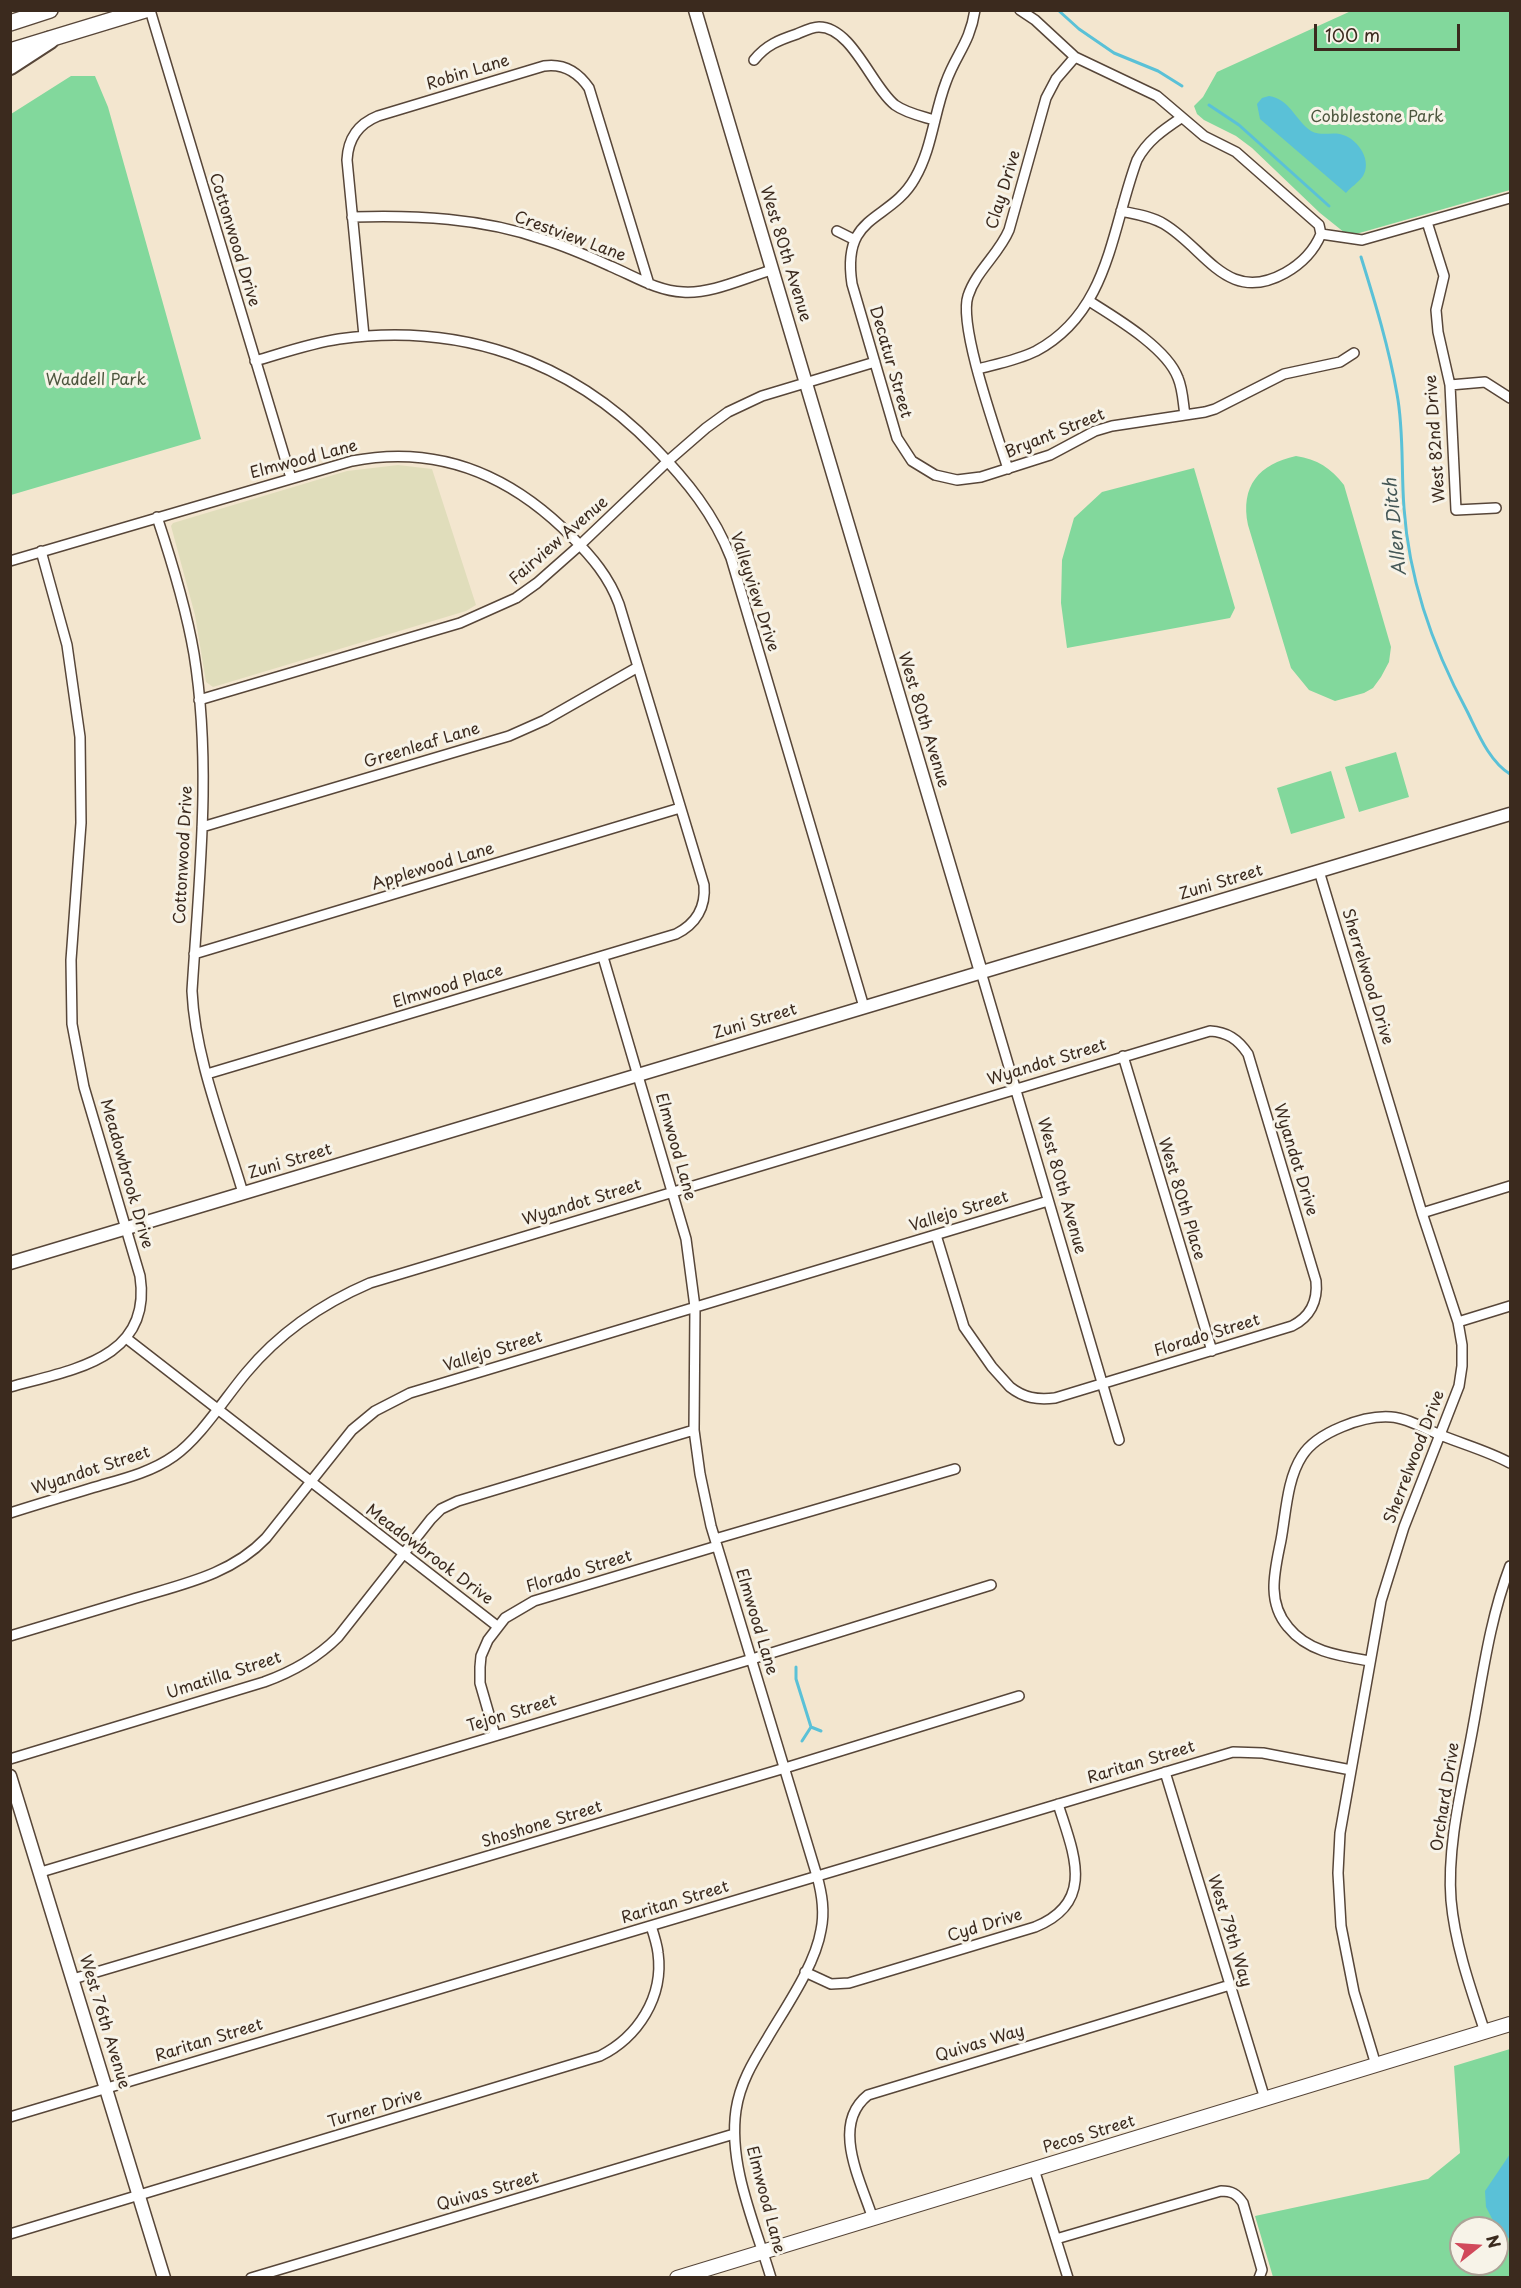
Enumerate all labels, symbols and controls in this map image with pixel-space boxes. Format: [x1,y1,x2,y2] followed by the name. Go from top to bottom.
[1317,12,1462,50] scale bar
[1325,21,1380,48] text: 100 m
[424,51,512,95] street label: Robin Lane
[1310,108,1444,128] park label: Cobblestone Park
[983,148,1025,232] street label: Clay Drive
[205,171,263,309] street label: Cottonwood Drive
[755,184,815,324] street label: West 80th Avenue
[512,208,628,266] street label: Crestview Lane
[865,304,915,420] street label: Decatur Street
[46,371,146,391] park label: Waddell Park
[1422,374,1450,504] street label: West 82nd Drive
[1002,405,1108,463] street label: Bryant Street
[248,436,360,484] street label: Elmwood Lane
[1380,477,1412,577] water label: Allen Ditch
[506,493,612,589] street label: Fairview Avenue
[726,530,782,654] street label: Valleyview Drive
[893,650,953,790] street label: West 80th Avenue
[362,719,482,773] street label: Greenleaf Lane
[171,785,197,925] street label: Cottonwood Drive
[369,839,497,895] street label: Applewood Lane
[1177,861,1265,905] street label: Zuni Street
[1337,907,1397,1047] street label: Sherrelwood Drive
[391,961,505,1013] street label: Elmwood Place
[711,1000,799,1044] street label: Zuni Street
[985,1036,1109,1090] street label: Wyandot Street
[651,1091,699,1203] street label: Elmwood Lane
[95,1097,157,1251] street label: Meadowbrook Drive
[1269,1101,1321,1219] street label: Wyandot Drive
[1032,1116,1090,1256] street label: West 80th Avenue
[1153,1136,1209,1262] street label: West 80th Place
[246,1140,334,1184] street label: Zuni Street
[520,1176,644,1230] street label: Wyandot Street
[907,1188,1011,1236] street label: Vallejo Street
[1152,1311,1262,1361] street label: Florado Street
[441,1328,545,1376] street label: Vallejo Street
[1381,1388,1449,1526] street label: Sherrelwood Drive
[29,1443,153,1499] street label: Wyandot Street
[362,1501,496,1609] street label: Meadowbrook Drive
[524,1547,634,1597] street label: Florado Street
[731,1566,781,1678] street label: Elmwood Lane
[164,1648,284,1704] street label: Umatilla Street
[465,1691,559,1737] street label: Tejon Street
[1085,1737,1197,1789] street label: Raritan Street
[1428,1741,1464,1853] street label: Orchard Drive
[479,1798,605,1852] street label: Shoshone Street
[1203,1873,1255,1989] street label: West 79th Way
[619,1877,731,1929] street label: Raritan Street
[945,1906,1025,1946] street label: Cyd Drive
[74,1953,134,2091] street label: West 76th Avenue
[153,2015,265,2067] street label: Raritan Street
[933,2021,1027,2067] street label: Quivas Way
[326,2086,424,2132] street label: Turner Drive
[1041,2112,1137,2158] street label: Pecos Street
[741,2144,789,2256] street label: Elmwood Lane
[435,2168,541,2216] street label: Quivas Street
[1449,2216,1509,2276] north arrow
[1481,2232,1508,2251] text: N

